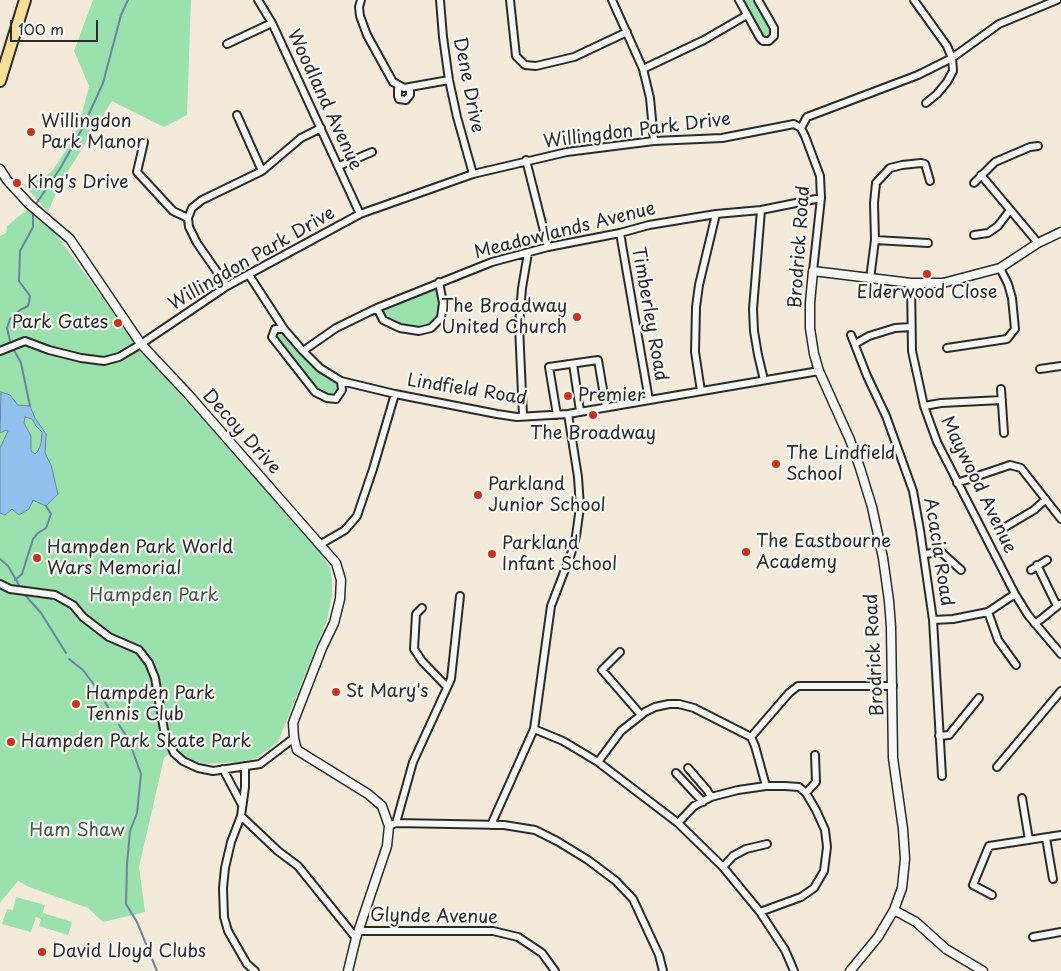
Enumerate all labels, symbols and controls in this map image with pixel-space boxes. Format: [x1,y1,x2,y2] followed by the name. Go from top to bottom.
[12,10,100,42] scale bar
[18,17,64,40] text: 100 m
[282,26,366,174] street label: Woodland Avenue
[448,35,488,135] street label: Dene Drive
[542,109,732,153] street label: Willingdon Park Drive
[41,111,145,154] place label: Willingdon Park Manor
[25,126,37,138] marker: Willingdon Park Manor
[27,172,129,194] place label: King's Drive
[11,177,23,189] marker: King's Drive
[785,185,815,309] street label: Brodrick Road
[472,198,658,264] street label: Meadowlands Avenue
[165,203,339,315] street label: Willingdon Park Drive
[627,245,671,383] street label: Timberley Road
[921,268,933,280] marker: Elderwood Close
[857,282,997,304] place label: Elderwood Close
[441,296,567,338] place label: The Broadway United Church
[571,311,583,323] marker: The Broadway United Church
[12,312,108,334] place label: Park Gates
[112,317,124,329] marker: Park Gates
[406,370,528,410] street label: Lindfield Road
[197,385,285,479] street label: Decoy Drive
[578,385,645,407] place label: Premier
[562,390,574,402] marker: Premier
[587,409,599,421] marker: The Broadway
[935,413,1021,557] street label: Maywood Avenue
[530,423,656,445] place label: The Broadway
[786,443,895,486] place label: The Lindfield School
[770,458,782,470] marker: The Lindfield School
[488,474,606,516] place label: Parkland Junior School
[472,489,484,501] marker: Parkland Junior School
[919,496,957,608] street label: Acacia Road
[756,531,891,574] place label: The Eastbourne Academy
[502,533,617,576] place label: Parkland Infant School
[47,537,233,580] place label: Hampden Park World Wars Memorial
[740,546,752,558] marker: The Eastbourne Academy
[486,548,498,560] marker: Parkland Infant School
[31,552,43,564] marker: Hampden Park World Wars Memorial
[90,585,218,607] park label: Hampden Park
[861,593,889,717] street label: Brodrick Road
[346,681,428,703] place label: St Mary's
[86,683,215,726] place label: Hampden Park Tennis Club
[330,686,342,698] marker: St Mary's
[70,698,82,710] marker: Hampden Park Tennis Club
[21,731,251,753] place label: Hampden Park Skate Park
[5,736,17,748] marker: Hampden Park Skate Park
[29,820,125,842] park label: Ham Shaw
[370,905,498,929] street label: Glynde Avenue
[52,941,206,963] place label: David Lloyd Clubs
[36,946,48,958] marker: David Lloyd Clubs

